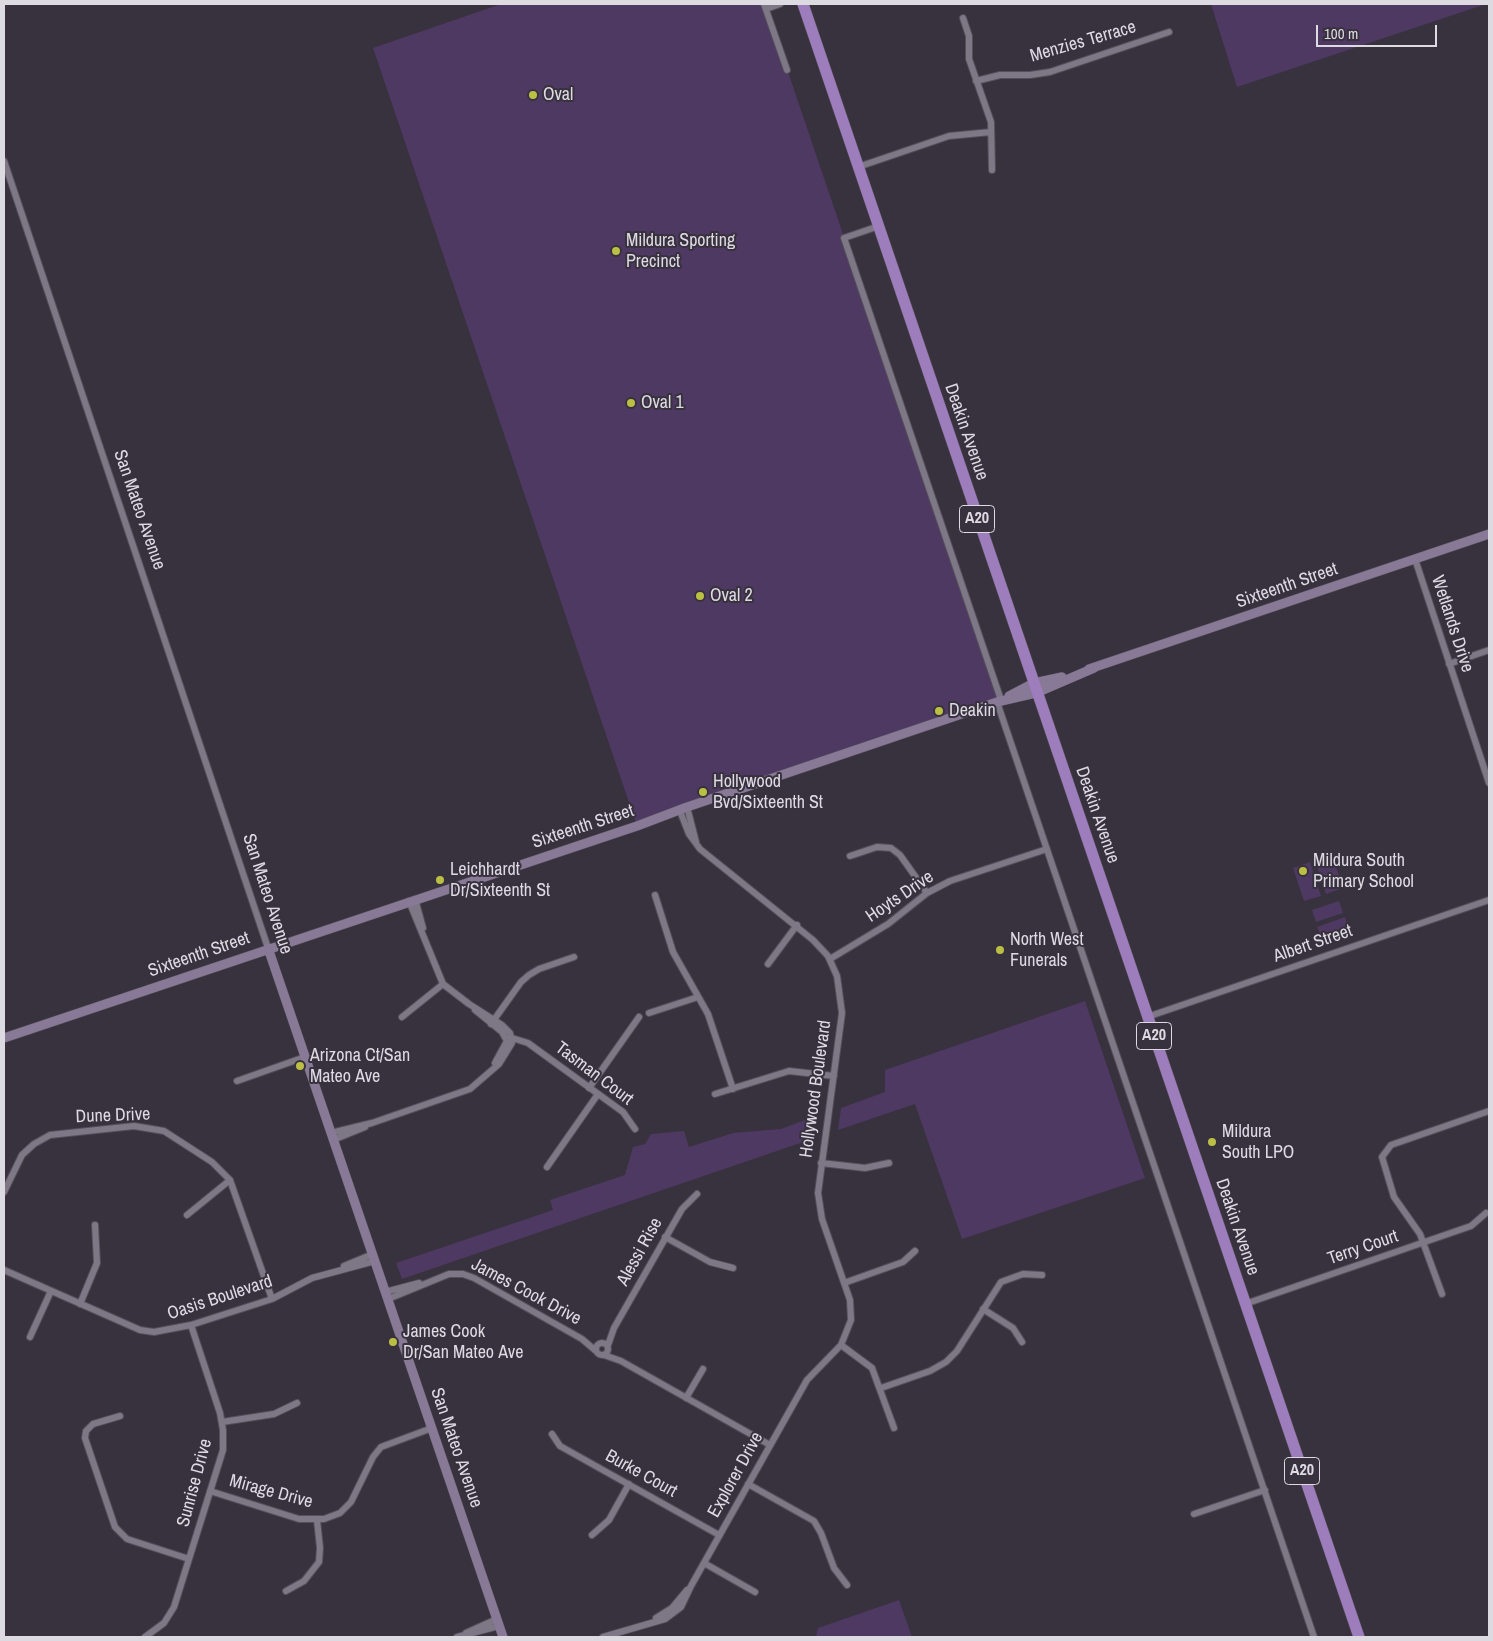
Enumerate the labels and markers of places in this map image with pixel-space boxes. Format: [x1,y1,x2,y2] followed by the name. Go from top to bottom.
[543,84,573,106] place label: Oval
[527,89,539,101] marker: Oval
[626,230,735,272] place label: Mildura Sporting Precinct
[610,245,622,257] marker: Mildura Sporting Precinct
[641,392,684,414] place label: Oval 1
[625,397,637,409] marker: Oval 1
[710,585,753,607] place label: Oval 2
[694,590,706,602] marker: Oval 2
[949,700,996,722] place label: Deakin
[933,705,945,717] marker: Deakin
[713,771,823,814] place label: Hollywood Bvd/Sixteenth St
[697,786,709,798] marker: Hollywood Bvd/Sixteenth St
[1313,850,1414,892] place label: Mildura South Primary School
[450,859,550,902] place label: Leichhardt Dr/Sixteenth St
[1297,865,1309,877] marker: Mildura South Primary School
[434,874,446,886] marker: Leichhardt Dr/Sixteenth St
[1010,929,1084,972] place label: North West Funerals
[994,944,1006,956] marker: North West Funerals
[310,1045,410,1088] place label: Arizona Ct/San Mateo Ave
[294,1060,306,1072] marker: Arizona Ct/San Mateo Ave
[1222,1121,1294,1164] place label: Mildura South LPO
[1206,1136,1218,1148] marker: Mildura South LPO
[403,1321,523,1364] place label: James Cook Dr/San Mateo Ave
[387,1336,399,1348] marker: James Cook Dr/San Mateo Ave

